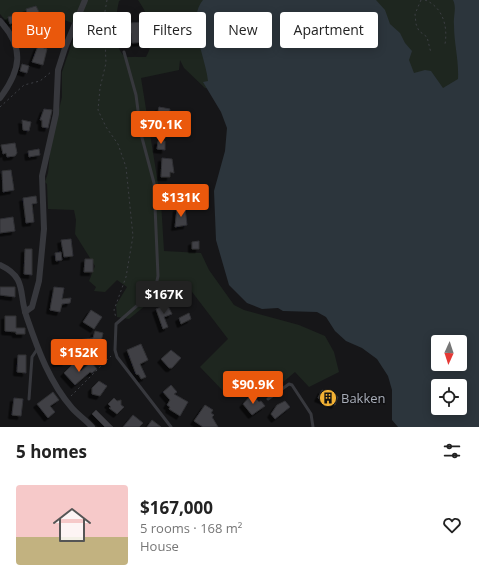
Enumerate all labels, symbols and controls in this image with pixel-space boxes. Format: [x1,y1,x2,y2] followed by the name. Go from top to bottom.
[12,12,65,48] chip: Buy
[73,12,131,48] chip: Rent
[139,12,206,48] chip: Filters
[214,12,272,48] chip: New
[280,12,378,48] chip: Apartment
[128,111,194,145] pin: $70.1K
[140,115,182,133] text: $70.1K
[153,184,209,218] pin: $131K
[162,188,200,206] text: $131K
[136,281,192,315] pin: $167K
[145,285,183,303] text: $167K
[431,335,467,371] north arrow
[431,335,467,415] map controls
[51,339,107,373] pin: $152K
[60,343,98,361] text: $152K
[220,371,286,405] pin: $90.9K
[232,375,274,393] text: $90.9K
[431,379,467,415] button: locate
[318,388,338,408] building icon: Bakken
[341,389,386,407] place label: Bakken
[16,440,87,463] text: 5 homes
[441,440,463,462] icon: filters
[140,496,213,519] text: $167,000
[48,501,96,549] icon: home
[441,514,463,536] icon: heart
[140,519,242,537] text: 5 rooms · 168 m²
[140,537,179,555] text: House

